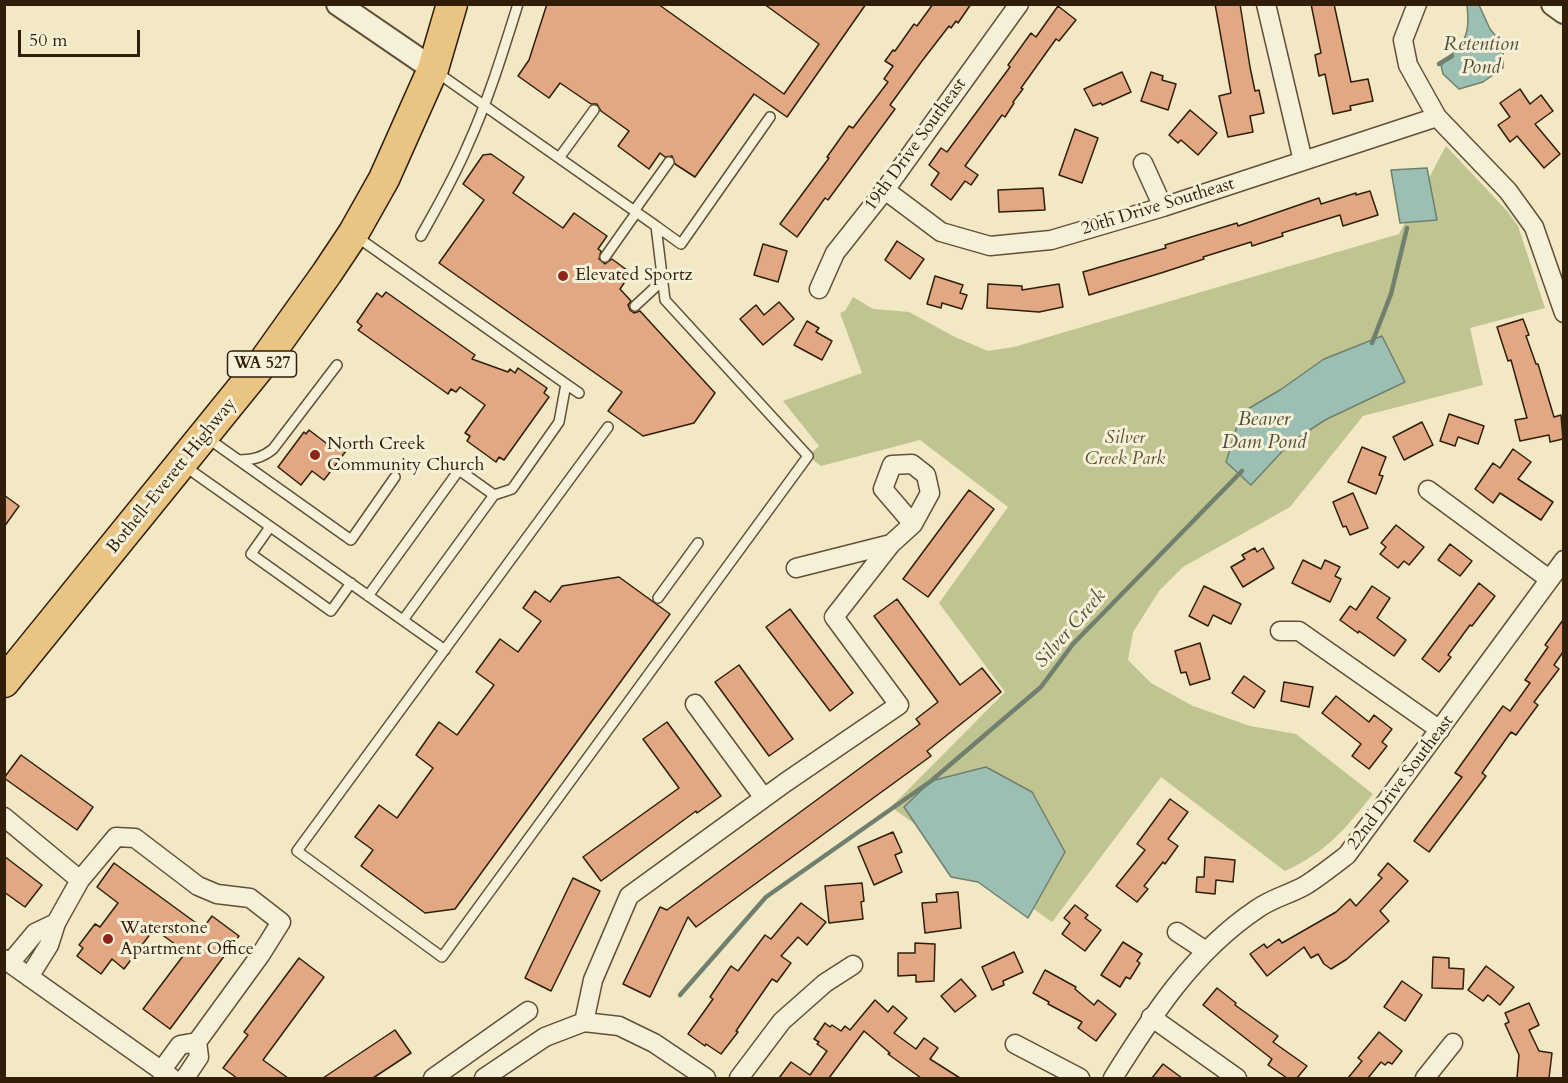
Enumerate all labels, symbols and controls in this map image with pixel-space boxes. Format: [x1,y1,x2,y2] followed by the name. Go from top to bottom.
[21,18,142,56] scale bar
[29,28,68,53] text: 50 m
[1443,33,1519,80] water label: Retention Pond
[861,74,971,216] street label: 19th Drive Southeast
[1079,173,1237,241] street label: 20th Drive Southeast
[575,265,693,287] place label: Elevated Sportz
[556,269,570,283] marker: Elevated Sportz
[228,351,296,377] road number: WA 527
[103,394,241,558] street label: Bothell-Everett Highway
[1222,408,1306,455] water label: Beaver Dam Pond
[1085,428,1165,470] park label: Silver Creek Park
[327,434,484,476] place label: North Creek Community Church
[308,448,322,462] marker: North Creek Community Church
[1030,585,1112,673] water label: Silver Creek
[1343,711,1459,855] street label: 22nd Drive Southeast
[120,918,254,960] place label: Waterstone Apartment Office
[101,932,115,946] marker: Waterstone Apartment Office

